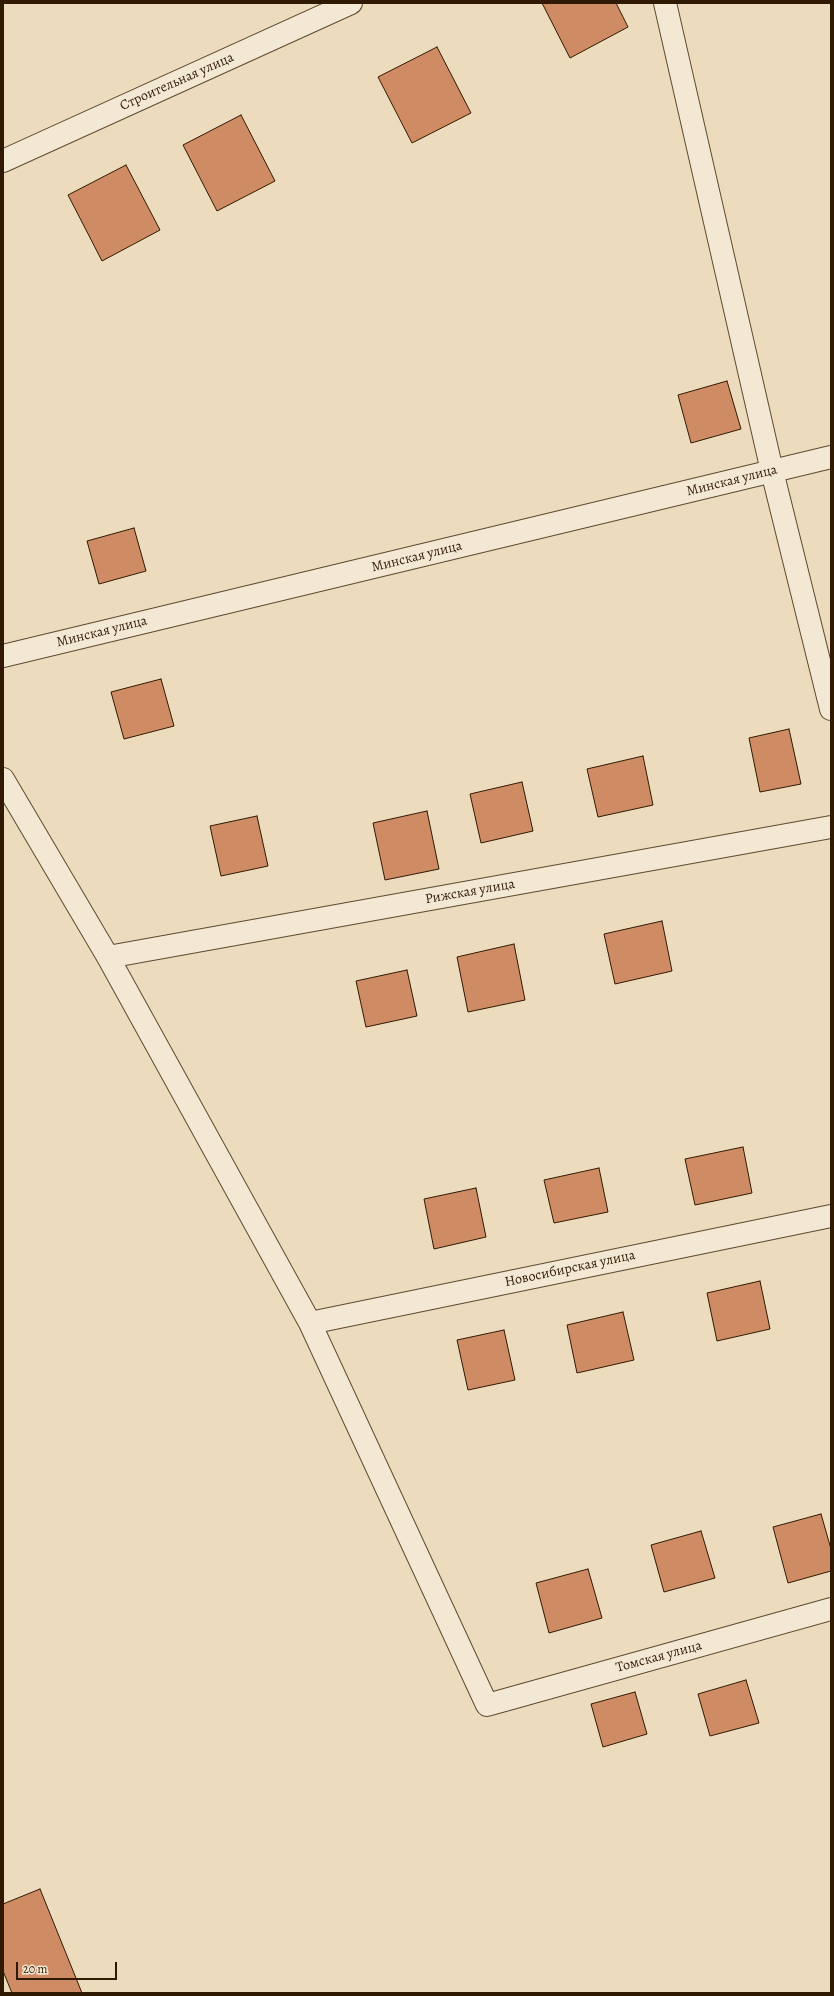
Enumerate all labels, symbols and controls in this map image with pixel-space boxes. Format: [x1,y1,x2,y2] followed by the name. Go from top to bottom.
[117,49,237,115] street label: Строительная улица
[685,462,779,500] street label: Минская улица
[370,538,464,576] street label: Минская улица
[55,613,149,651] street label: Минская улица
[424,876,516,908] street label: Рижская улица
[503,1247,637,1291] street label: Новосибирская улица
[614,1637,704,1677] street label: Томская улица
[18,1954,119,1980] scale bar
[23,1961,47,1977] text: 20 m

